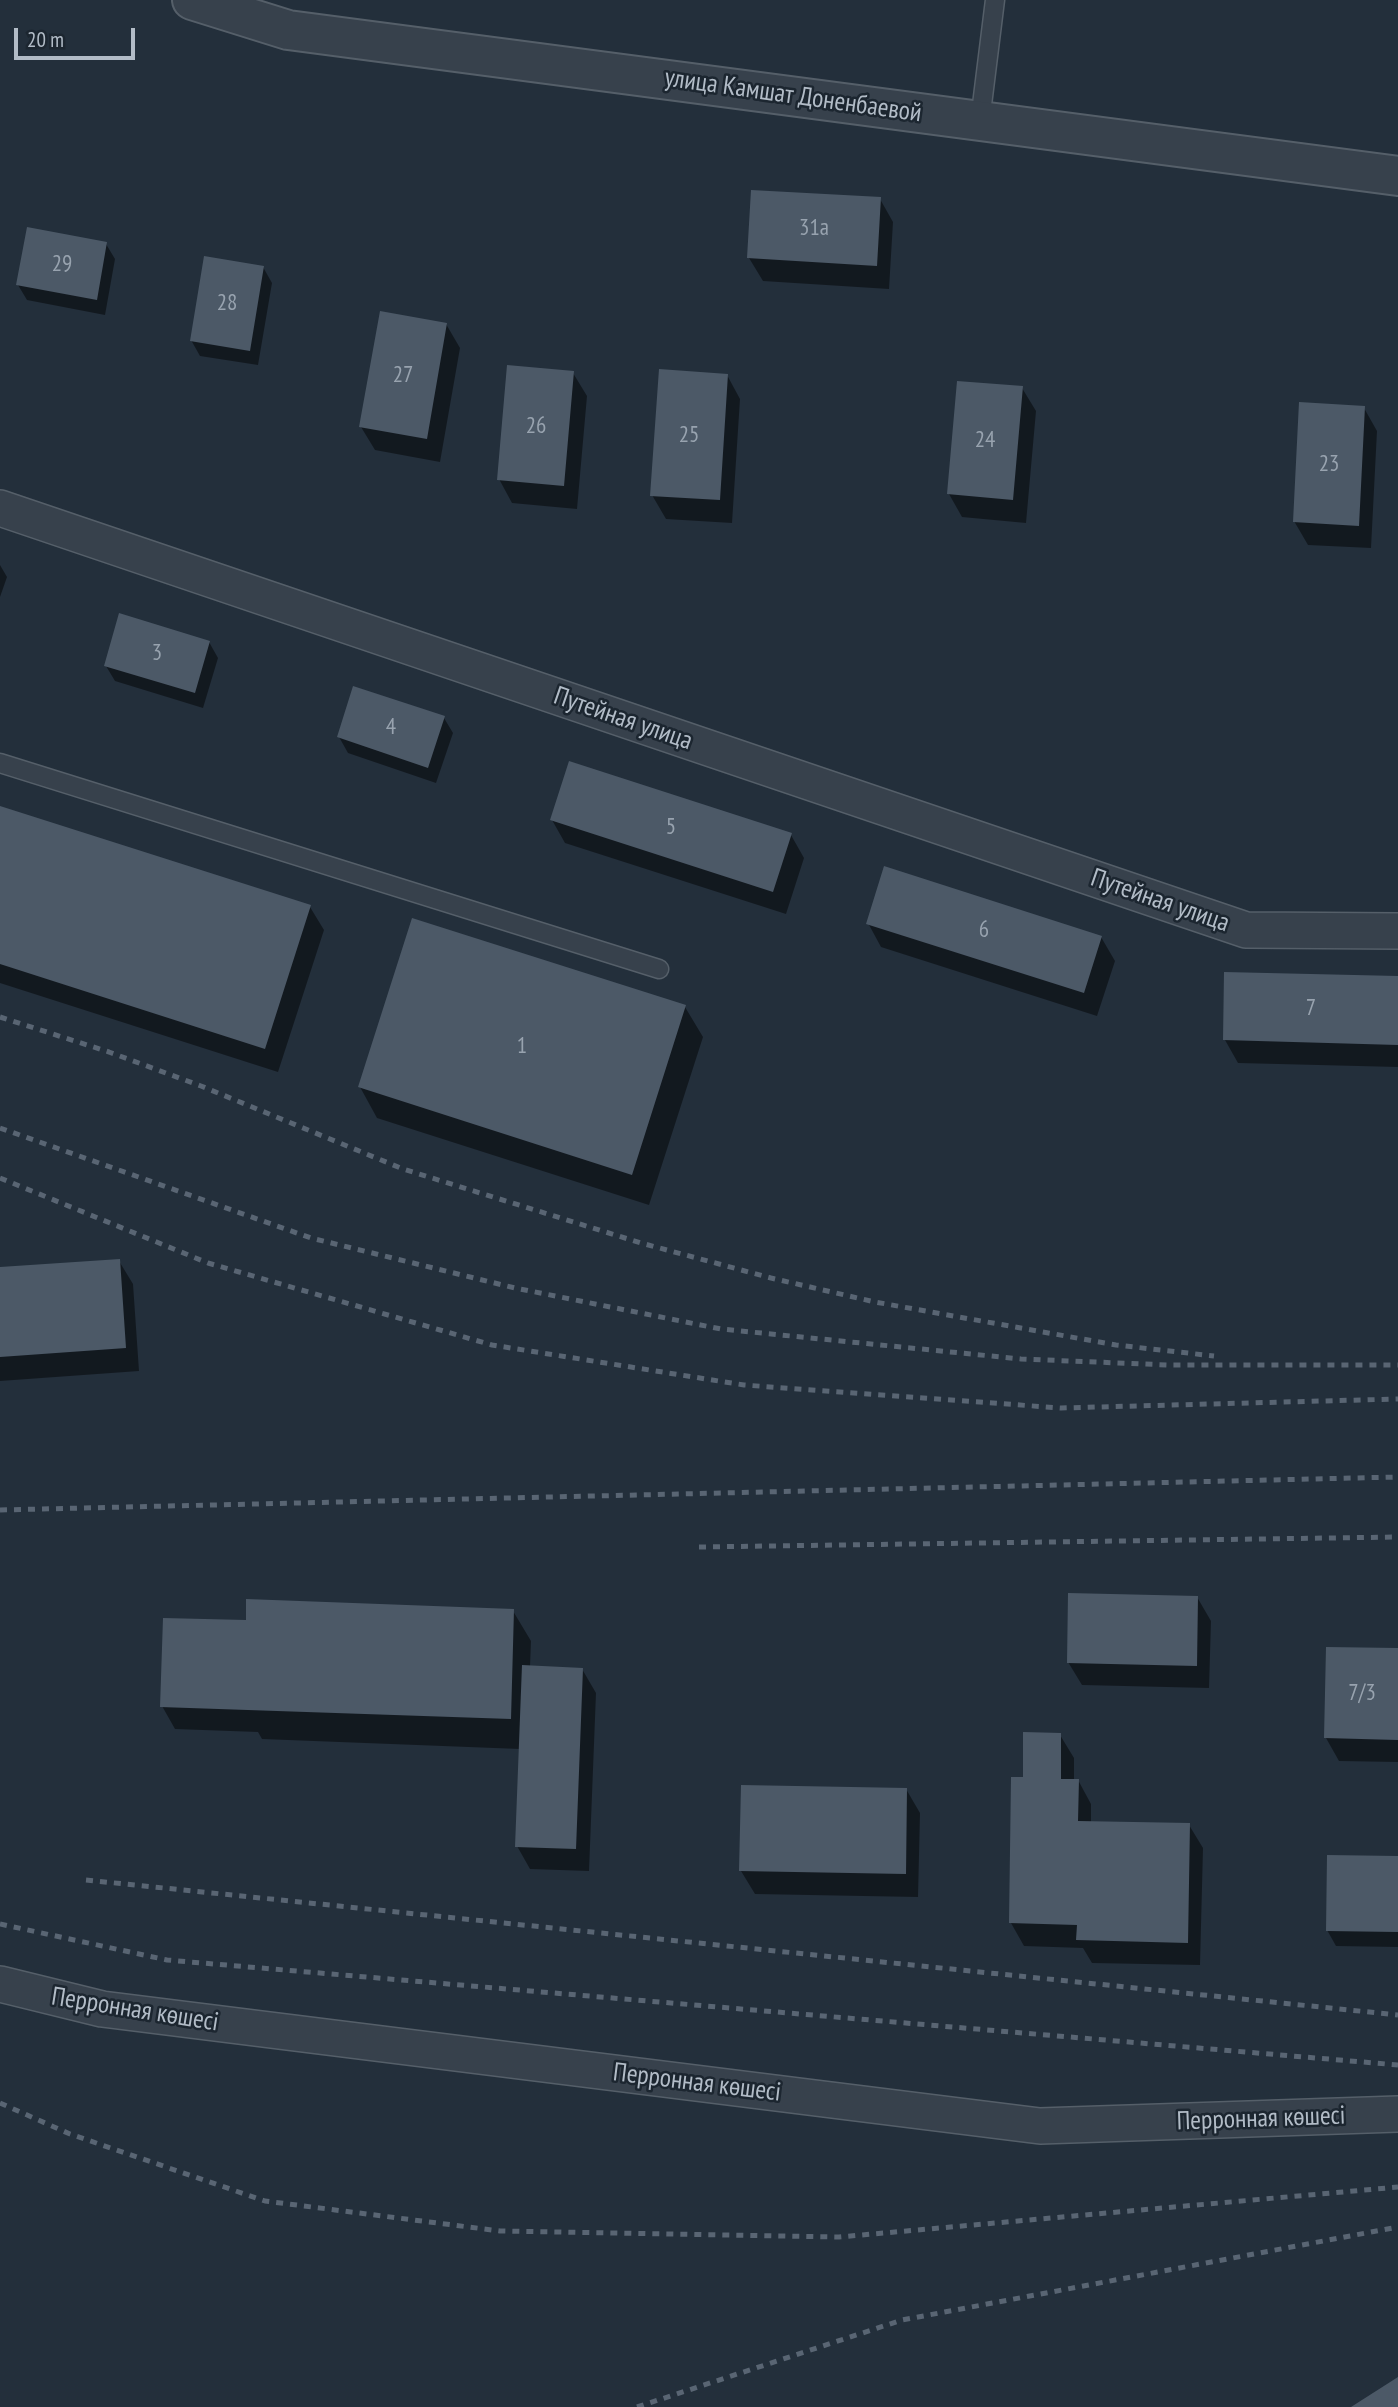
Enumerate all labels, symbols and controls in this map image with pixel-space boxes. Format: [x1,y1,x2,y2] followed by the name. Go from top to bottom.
[18,14,138,58] scale bar
[27,26,64,53] text: 20 m
[663,63,923,129] street label: улица Камшат Доненбаевой
[799,214,829,242] house number: 31а
[52,250,72,278] house number: 29
[217,289,237,317] house number: 28
[393,361,413,389] house number: 27
[526,412,546,440] house number: 26
[679,421,699,449] house number: 25
[975,426,995,454] house number: 24
[1319,450,1339,478] house number: 23
[152,639,162,667] house number: 3
[550,681,696,757] street label: Путейная улица
[386,713,396,741] house number: 4
[666,813,676,841] house number: 5
[1087,863,1233,939] street label: Путейная улица
[979,916,989,944] house number: 6
[1306,994,1316,1022] house number: 7
[517,1032,527,1060] house number: 1
[1348,1679,1376,1707] house number: 7/3
[49,1981,221,2039] street label: Перронная көшесі
[611,2057,783,2109] street label: Перронная көшесі
[1176,2100,1346,2138] street label: Перронная көшесі

